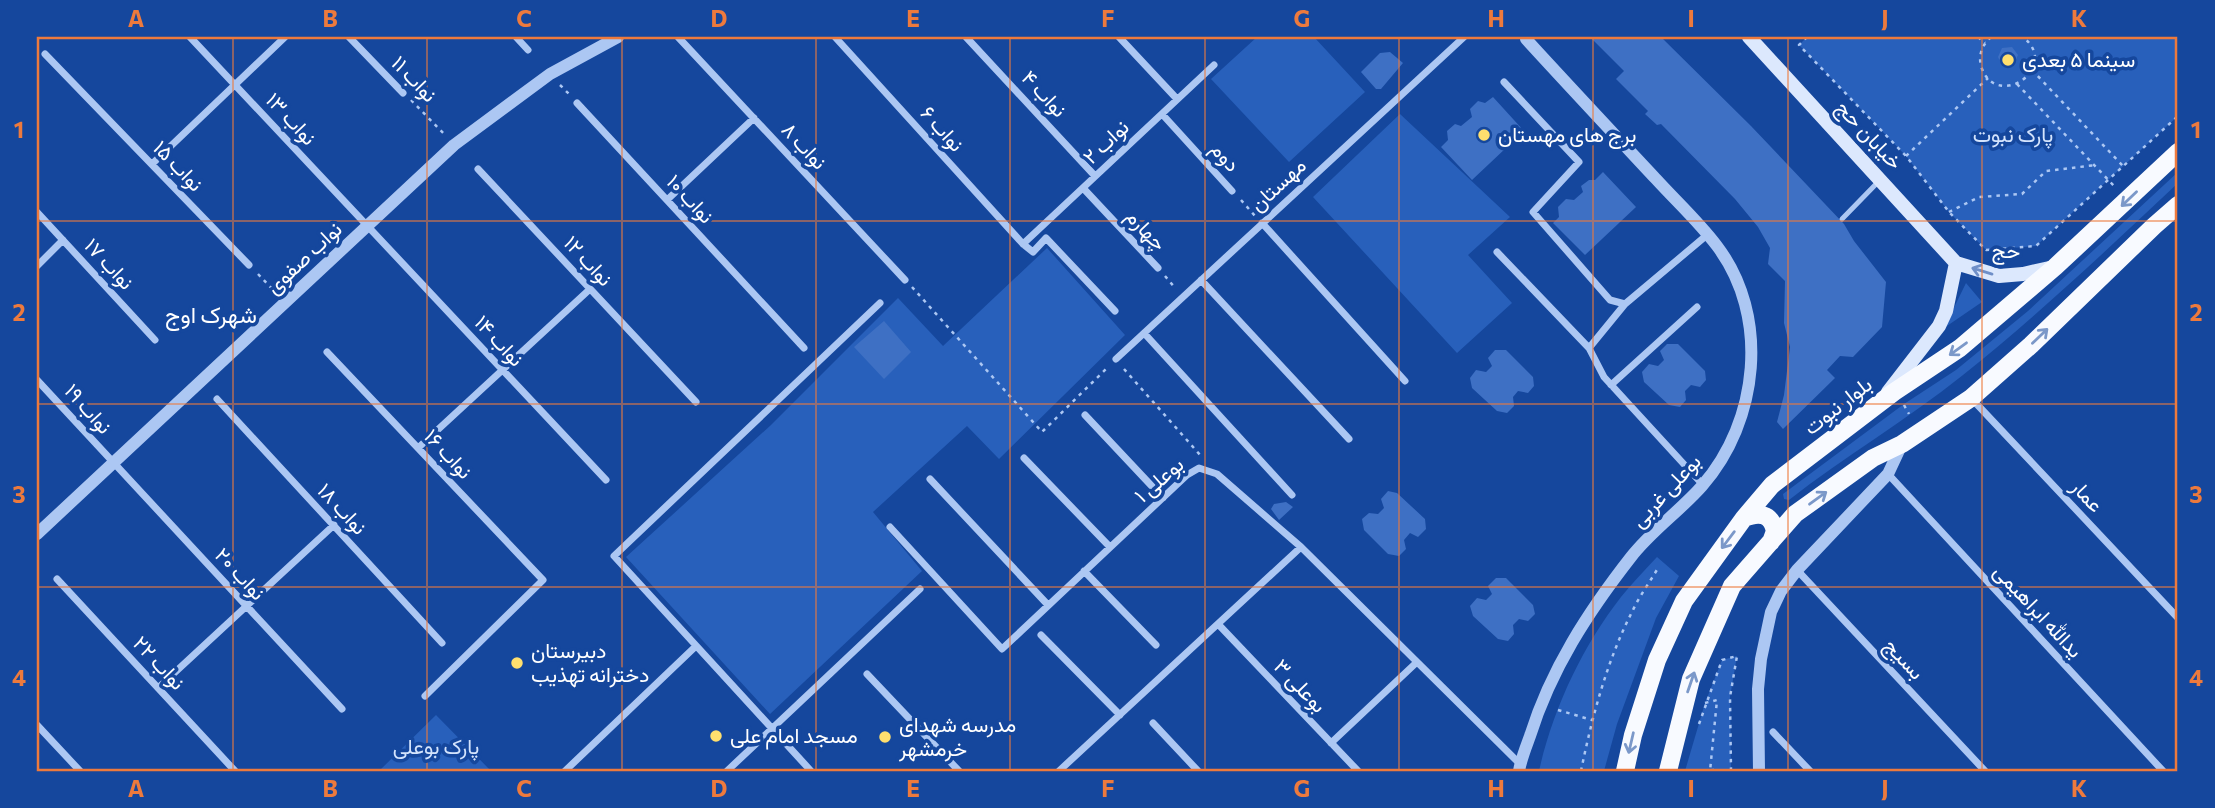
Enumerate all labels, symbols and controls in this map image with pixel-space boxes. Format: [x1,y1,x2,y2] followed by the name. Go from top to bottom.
[128,4,145,32] text: A
[322,4,338,32] text: B
[516,4,532,32] text: C
[711,4,728,32] text: D
[906,4,920,32] text: E
[1101,4,1115,32] text: F
[1294,4,1310,32] text: G
[1487,4,1505,32] text: H
[1687,4,1695,32] text: I
[1881,4,1889,32] text: J
[2071,4,2087,32] text: K
[2022,46,2135,72] place label: سینما ۵ بعدی
[386,50,443,108] street label: نواب ۱۱
[2000,52,2016,68] marker: سینما ۵ بعدی
[1016,64,1073,123] street label: نواب ۴
[260,87,323,151] street label: نواب ۱۳
[1830,94,1908,176] street label: خیابان حج
[915,100,970,157] street label: نواب ۶
[1077,113,1134,170] street label: نواب ۲
[14,115,24,143] text: 1
[2191,115,2201,143] text: 1
[776,116,833,175] street label: نواب ۸
[1498,121,1636,149] place label: برج های مهستان
[1973,121,2053,149] park label: پارک نبوت
[1476,127,1492,143] marker: برج های مهستان
[147,134,209,197] street label: نواب ۱۵
[1204,136,1246,178] street label: دوم
[1244,152,1311,217] street label: مهستان
[661,168,720,229] street label: نواب ۱۰
[2121,190,2138,207] one-way arrow
[1119,203,1173,257] street label: چهارم
[260,215,348,300] street label: نواب صفوی
[558,230,619,292] street label: نواب ۱۲
[79,232,140,295] street label: نواب ۱۷
[1991,237,2021,265] street label: حج
[1971,263,1993,276] one-way arrow
[12,298,26,326] text: 2
[2189,298,2203,326] text: 2
[165,300,257,331] district label: شهرک اوج
[469,309,530,372] street label: نواب ۱۴
[2032,327,2049,344] one-way arrow
[1949,342,1968,356] one-way arrow
[1798,371,1877,441] street label: بلوار نبوت
[59,378,118,440] street label: نواب ۱۹
[418,423,478,484] street label: نواب ۱۶
[1625,448,1707,533] street label: بوعلی غربی
[1128,451,1189,508] street label: بوعلی ۱
[2065,473,2109,518] street label: عمار
[312,477,373,540] street label: نواب ۱۸
[12,480,26,508] text: 3
[2189,480,2203,508] text: 3
[1808,491,1827,505] one-way arrow
[1720,530,1735,548] one-way arrow
[209,542,272,606] street label: نواب ۲۰
[1988,558,2089,663] street label: یدالله ابراهیمی
[127,630,191,695] street label: نواب ۲۲
[1878,632,1930,686] street label: بسیج
[531,637,649,688] place label: دبیرستان دخترانه تهذیب
[1268,653,1333,718] street label: بوعلی ۳
[509,655,525,671] marker: دبیرستان دخترانه تهذیب
[12,663,26,691] text: 4
[2189,663,2203,691] text: 4
[1686,671,1698,693] one-way arrow
[898,711,1016,762] place label: مدرسه شهدای خرمشهر
[730,722,858,750] place label: مسجد امام علی
[708,728,724,744] marker: مسجد امام علی
[877,729,893,745] marker: مدرسه شهدای خرمشهر
[1624,732,1637,754] one-way arrow
[393,733,479,761] park label: پارک بوعلی
[128,774,145,802] text: A
[322,774,338,802] text: B
[516,774,532,802] text: C
[711,774,728,802] text: D
[906,774,920,802] text: E
[1101,774,1115,802] text: F
[1294,774,1310,802] text: G
[1487,774,1505,802] text: H
[1687,774,1695,802] text: I
[1881,774,1889,802] text: J
[2071,774,2087,802] text: K

